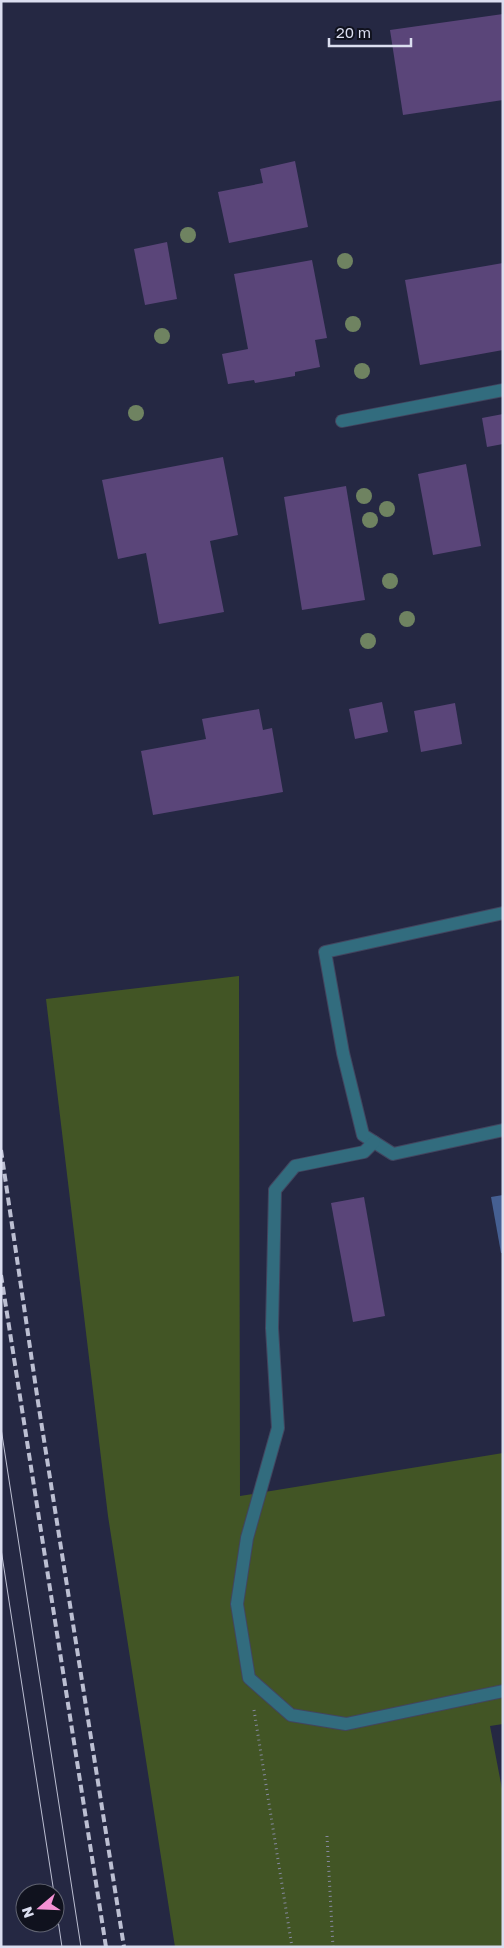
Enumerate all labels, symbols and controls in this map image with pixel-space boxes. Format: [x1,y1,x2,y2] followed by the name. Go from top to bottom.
[329,15,412,47] scale bar
[336,23,371,41] text: 20 m
[15,1883,65,1933] north arrow
[17,1905,37,1920] text: N

